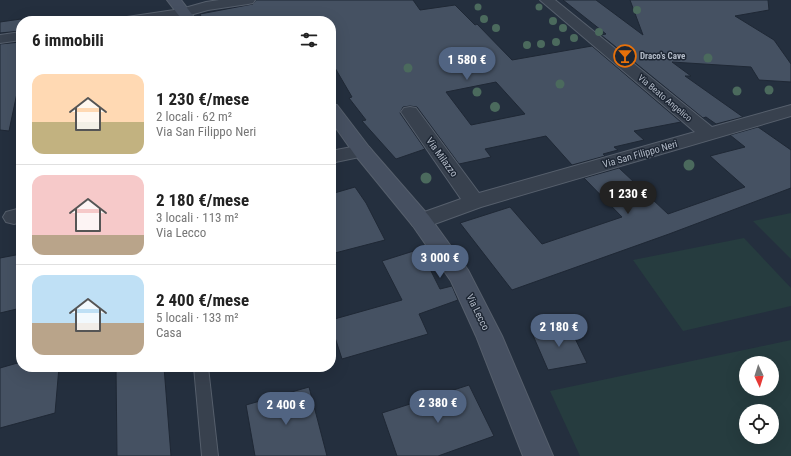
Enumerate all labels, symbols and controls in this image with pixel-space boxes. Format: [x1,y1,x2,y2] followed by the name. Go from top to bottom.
[298,29,320,51] icon: filters
[32,30,104,50] text: 6 immobili
[612,43,638,69] bar icon: Draco's Cave
[430,47,504,81] pin: 1 580 €
[640,51,686,61] place label: Draco's Cave
[448,52,486,67] text: 1 580 €
[636,73,694,124] street label: Via Beato Angelico
[156,89,249,109] text: 1 230 €/mese
[64,90,112,138] icon: home
[156,109,232,124] text: 2 locali · 62 m²
[156,124,256,139] text: Via San Filippo Neri
[424,135,460,179] street label: Via Milazzo
[601,138,679,170] street label: Via San Filippo Neri
[591,181,665,215] pin: 1 230 €
[609,186,647,201] text: 1 230 €
[156,190,249,210] text: 2 180 €/mese
[64,191,112,239] icon: home
[156,210,239,225] text: 3 locali · 113 m²
[156,225,206,240] text: Via Lecco
[403,245,477,279] pin: 3 000 €
[421,250,459,265] text: 3 000 €
[156,290,249,310] text: 2 400 €/mese
[64,291,112,339] icon: home
[465,292,491,332] street label: Via Lecco
[156,310,239,325] text: 5 locali · 133 m²
[522,314,596,348] pin: 2 180 €
[540,319,578,334] text: 2 180 €
[156,325,182,340] text: Casa
[739,356,779,396] north arrow
[739,356,779,444] map controls
[401,390,475,424] pin: 2 380 €
[249,392,323,426] pin: 2 400 €
[419,395,457,410] text: 2 380 €
[267,397,305,412] text: 2 400 €
[739,404,779,444] button: locate

